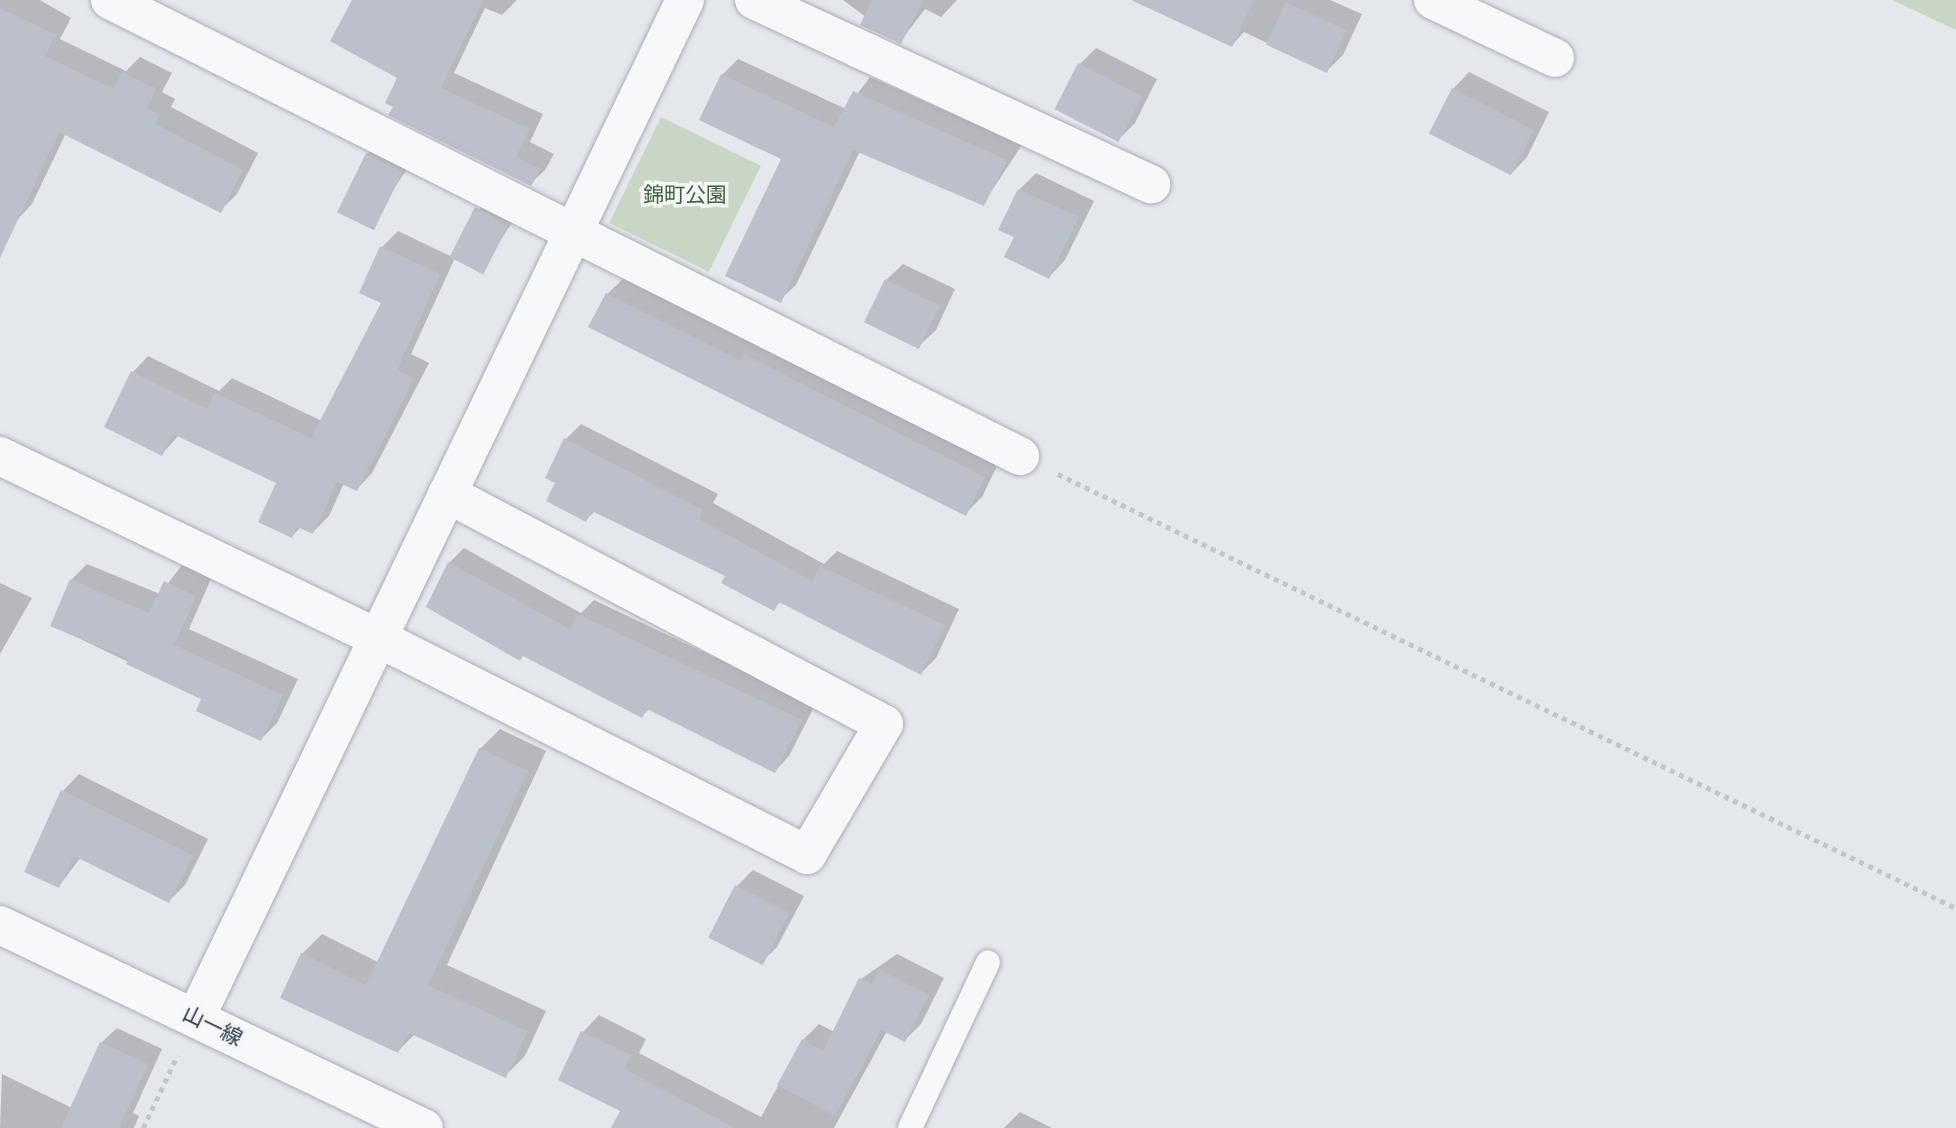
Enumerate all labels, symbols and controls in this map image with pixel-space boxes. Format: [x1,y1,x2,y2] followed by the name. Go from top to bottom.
[643,181,727,207] park label: 錦町公園
[179,1000,247,1050] street label: 山一線

